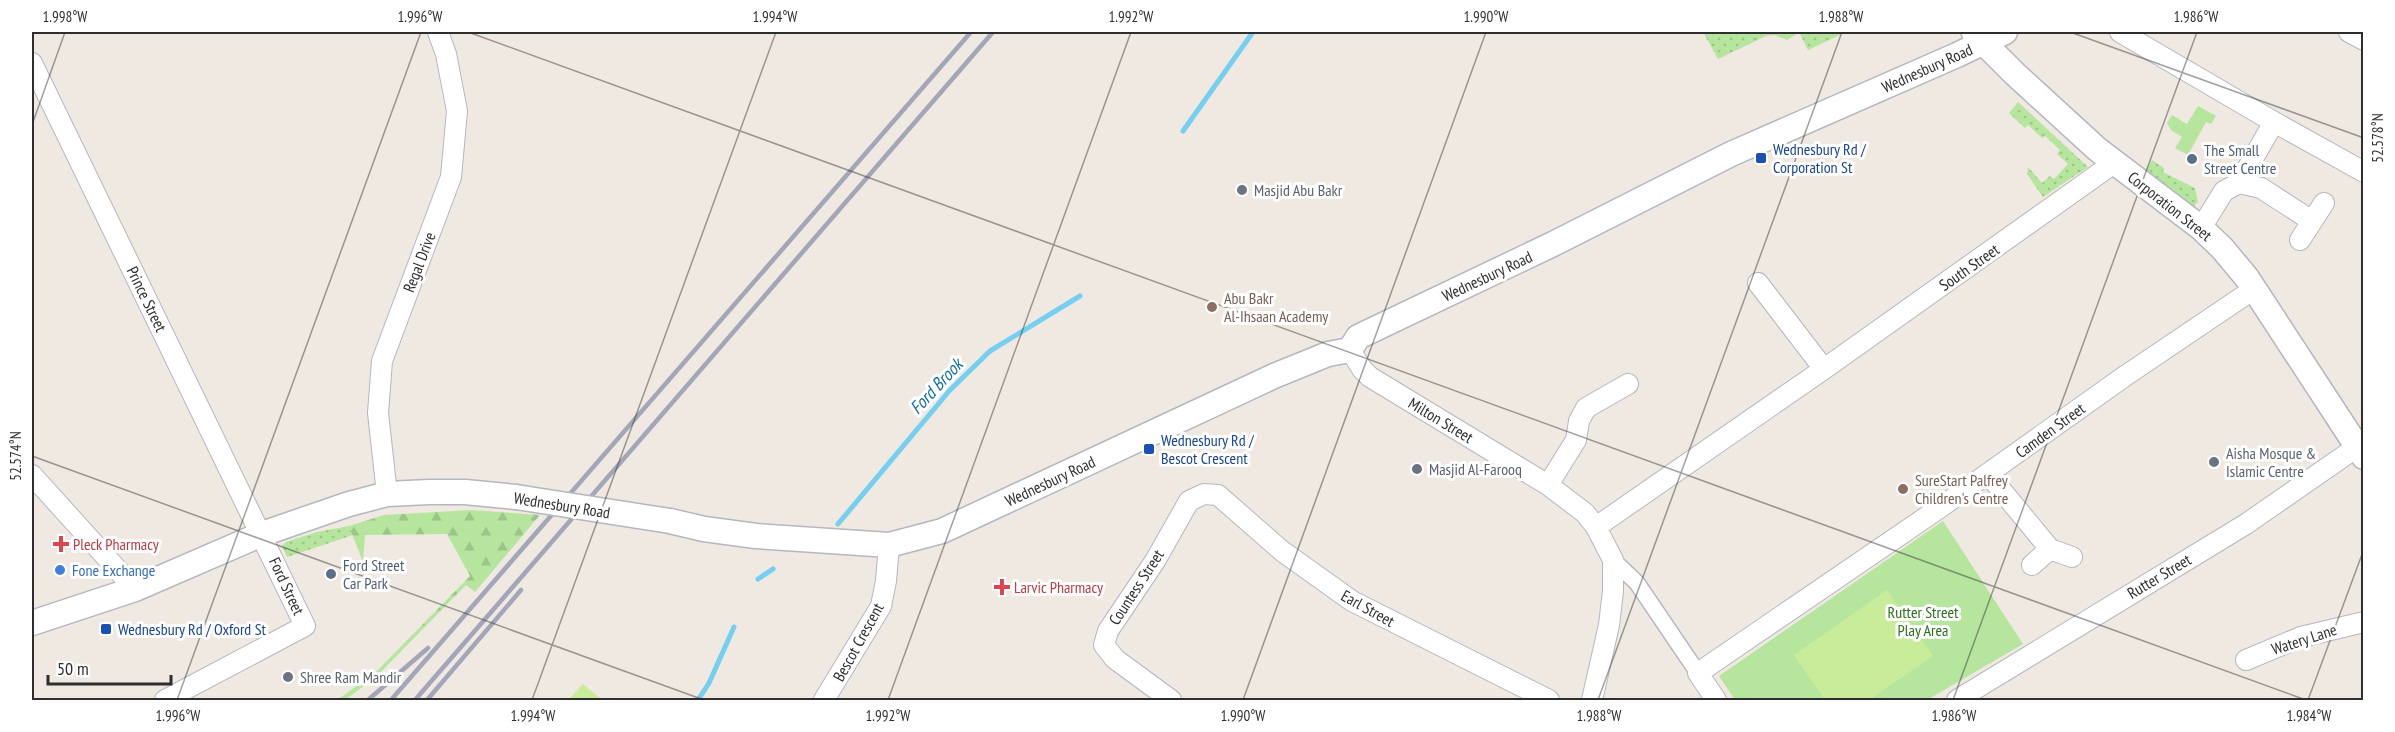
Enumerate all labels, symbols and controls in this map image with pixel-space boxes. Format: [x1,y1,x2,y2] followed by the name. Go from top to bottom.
[43,7,87,26] text: 1.998°W
[398,7,442,26] text: 1.996°W
[753,7,797,26] text: 1.994°W
[1109,7,1153,26] text: 1.992°W
[1464,7,1508,26] text: 1.990°W
[1819,7,1863,26] text: 1.988°W
[2174,7,2218,26] text: 1.986°W
[1879,39,1976,97] street label: Wednesbury Road
[2368,113,2387,163] text: 52.578°N
[1773,139,1867,177] place label: Wednesbury Rd / Corporation St
[2204,140,2276,178] place label: The Small Street Centre
[1754,151,1768,165] marker: Wednesbury Rd / Corporation St
[2185,152,2199,166] marker: The Small Street Centre
[2124,167,2216,245] street label: Corporation Street
[1254,180,1343,200] place label: Masjid Abu Bakr
[1235,183,1249,197] marker: Masjid Abu Bakr
[398,229,440,295] street label: Regal Drive
[1935,239,2003,295] street label: South Street
[1439,246,1535,306] street label: Wednesbury Road
[123,263,172,335] street label: Prince Street
[1224,288,1328,326] place label: Abu Bakr Al-Ihsaan Academy
[1205,300,1219,314] marker: Abu Bakr Al-Ihsaan Academy
[905,352,969,419] water label: Ford Brook
[1405,393,1478,447] street label: Milton Street
[2011,398,2089,462] street label: Camden Street
[1161,430,1255,468] place label: Wednesbury Rd / Bescot Crescent
[6,431,25,481] text: 52.574°N
[1142,442,1156,456] marker: Wednesbury Rd / Bescot Crescent
[2226,443,2316,481] place label: Aisha Mosque & Islamic Centre
[1002,451,1098,511] street label: Wednesbury Road
[2207,455,2221,469] marker: Aisha Mosque & Islamic Centre
[1429,459,1522,479] place label: Masjid Al-Farooq
[1410,462,1424,476] marker: Masjid Al-Farooq
[1915,470,2008,508] place label: SureStart Palfrey Children's Centre
[1896,482,1910,496] marker: SureStart Palfrey Children's Centre
[512,488,612,522] street label: Wednesbury Road
[73,534,159,554] place label: Pleck Pharmacy
[54,537,68,551] marker: Pleck Pharmacy
[1104,545,1168,628] street label: Countess Street
[2124,549,2195,603] street label: Rutter Street
[265,554,309,619] street label: Ford Street
[343,555,405,593] place label: Ford Street Car Park
[72,560,155,580] place label: Fone Exchange
[53,563,67,577] marker: Fone Exchange
[324,567,338,581] marker: Ford Street Car Park
[1014,577,1103,597] place label: Larvic Pharmacy
[995,580,1009,594] marker: Larvic Pharmacy
[1338,585,1399,631] street label: Earl Street
[828,599,888,685] street label: Bescot Crescent
[1888,602,1959,640] park label: Rutter Street Play Area
[118,619,267,639] place label: Wednesbury Rd / Oxford St
[2269,619,2339,659] street label: Watery Lane
[99,622,113,636] marker: Wednesbury Rd / Oxford St
[48,648,171,686] scale bar
[57,657,89,680] text: 50 m
[300,667,402,687] place label: Shree Ram Mandir
[281,670,295,684] marker: Shree Ram Mandir
[156,706,200,725] text: 1.996°W
[511,706,555,725] text: 1.994°W
[866,706,910,725] text: 1.992°W
[1221,706,1265,725] text: 1.990°W
[1577,706,1621,725] text: 1.988°W
[1932,706,1976,725] text: 1.986°W
[2287,706,2331,725] text: 1.984°W

